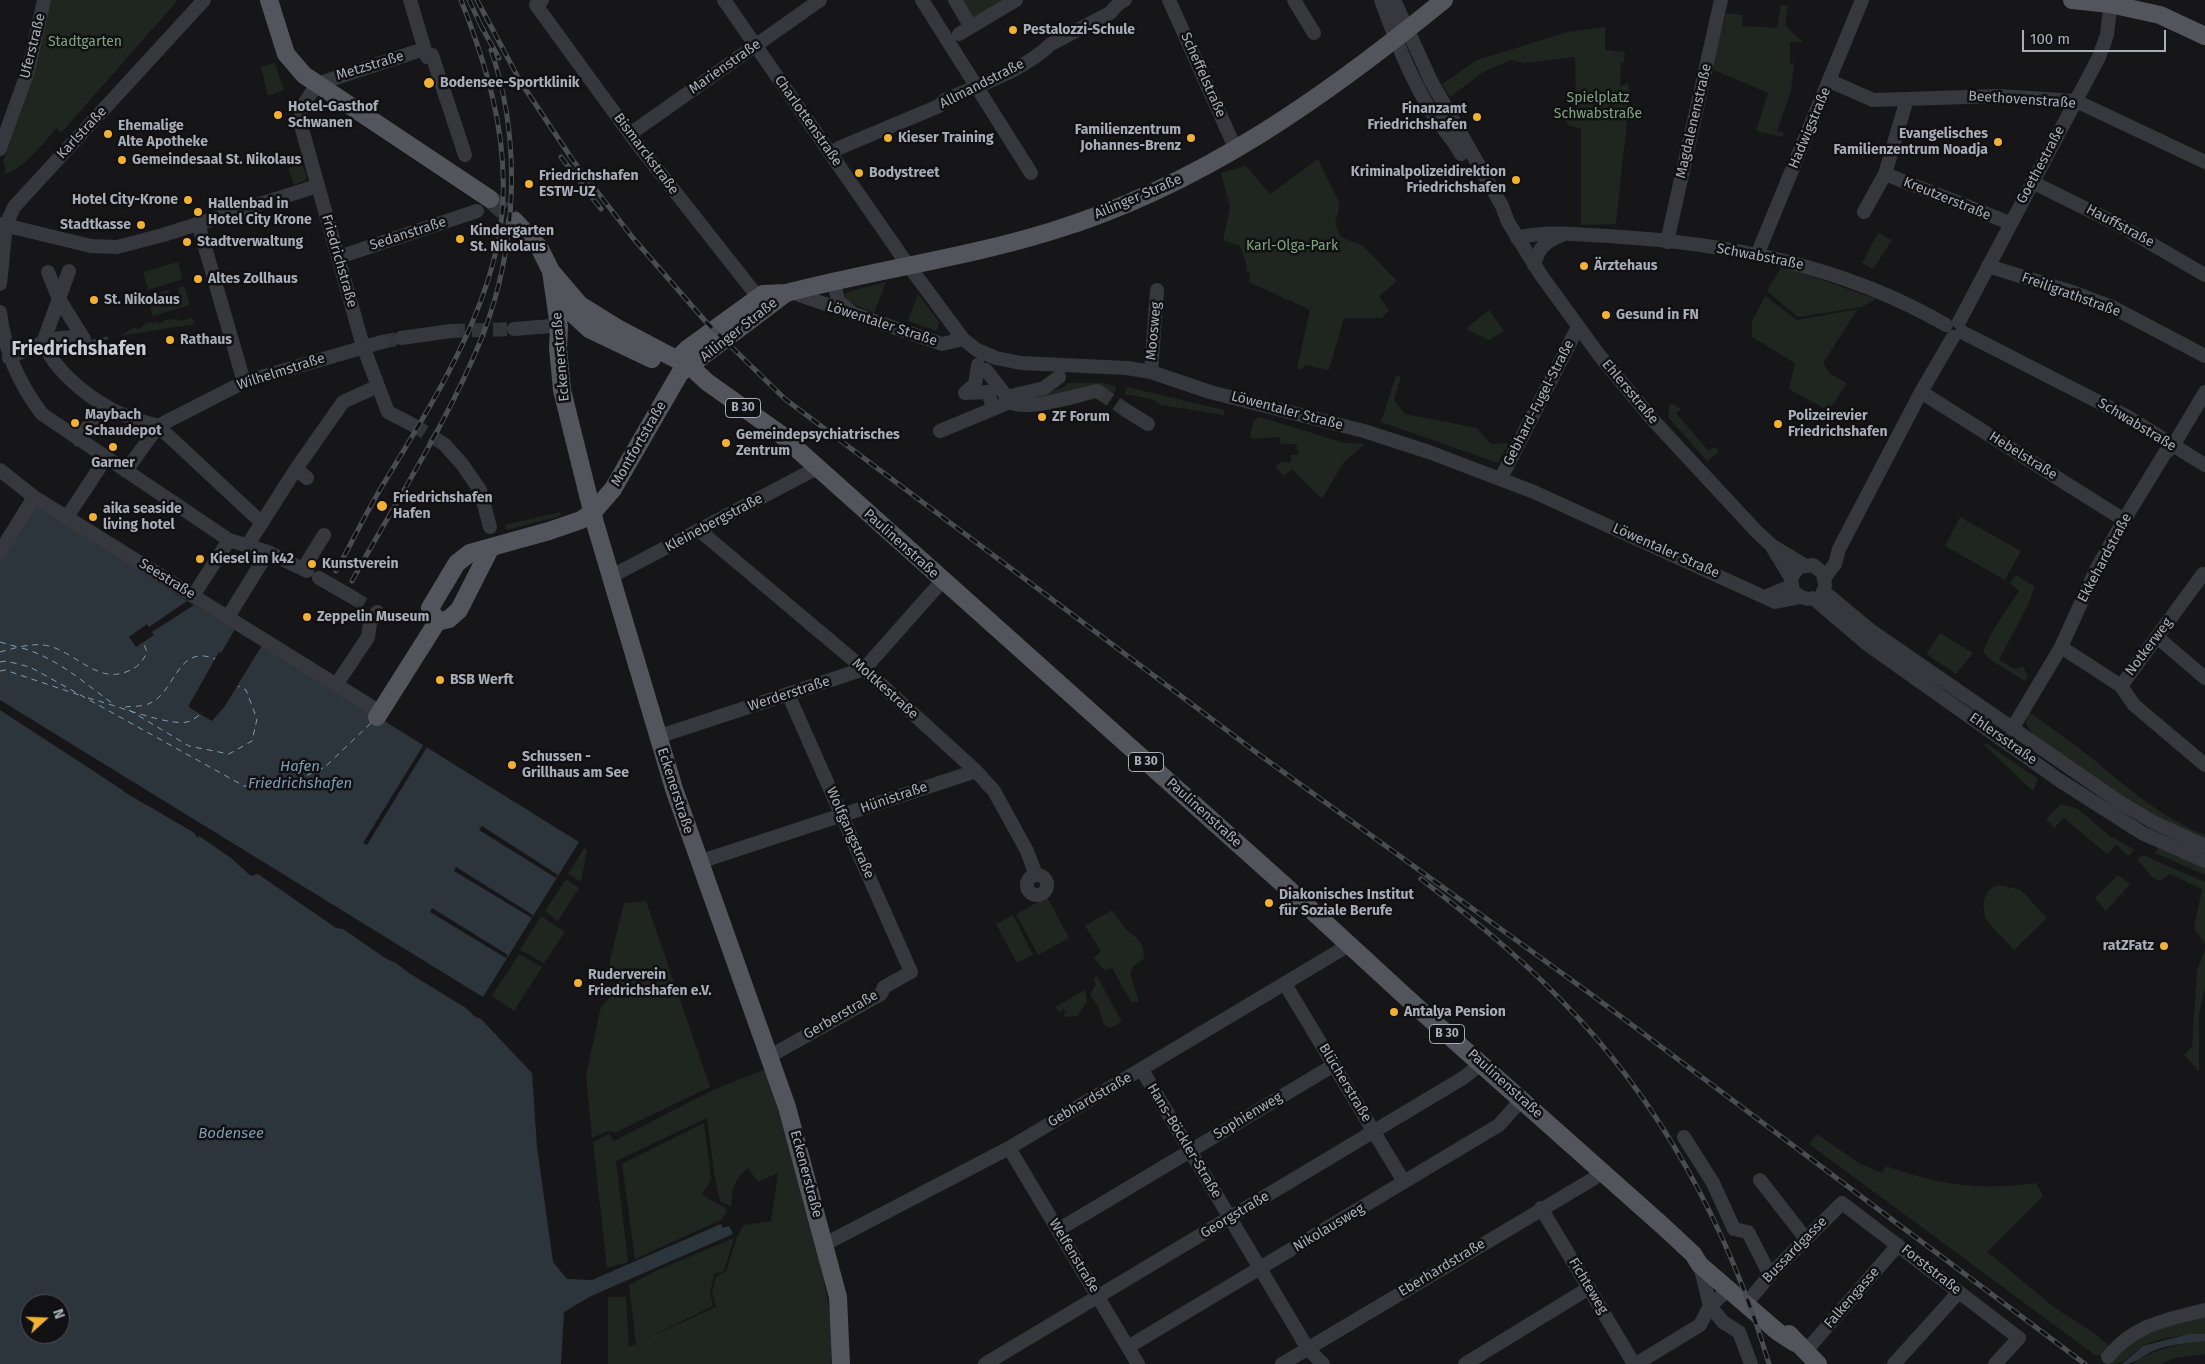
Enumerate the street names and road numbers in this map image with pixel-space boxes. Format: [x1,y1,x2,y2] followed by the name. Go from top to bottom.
[17,12,49,80] street label: Uferstraße
[1177,30,1229,120] street label: Scheffelstraße
[686,36,764,98] street label: Marienstraße
[334,48,406,84] street label: Metzstraße
[937,56,1027,112] street label: Allmandstraße
[1673,62,1715,180] street label: Magdalenenstraße
[770,72,846,170] street label: Charlottenstraße
[1785,85,1835,171] street label: Hadwigstraße
[1968,88,2076,112] street label: Beethovenstraße
[54,103,110,163] street label: Karlstraße
[610,110,682,198] street label: Bismarckstraße
[2013,123,2069,207] street label: Goethestraße
[1092,171,1184,223] street label: Ailinger Straße
[1901,174,1993,224] street label: Kreutzerstraße
[2083,201,2157,251] street label: Hauffstraße
[318,213,360,309] street label: Friedrichstraße
[368,214,448,254] street label: Sedanstraße
[1715,240,1805,274] street label: Schwabstraße
[2019,269,2123,321] street label: Freiligrathstraße
[697,295,781,365] street label: Ailinger Straße
[825,298,939,350] street label: Löwentaler Straße
[1143,301,1165,361] street label: Moosweg
[549,312,573,402] street label: Eckenerstraße
[1500,337,1578,469] street label: Gebhard-Fugel-Straße
[235,350,327,394] street label: Wilhelmstraße
[1598,356,1662,428] street label: Ehlersstraße
[1229,388,1345,434] street label: Löwentaler Straße
[2095,395,2179,455] street label: Schwabstraße
[608,398,670,490] street label: Montfortstraße
[726,398,760,418] road number: B 30
[1986,428,2060,484] street label: Hebelstraße
[662,490,766,556] street label: Kleinebergstraße
[860,506,942,582] street label: Paulinenstraße
[2074,511,2136,605] street label: Ekkehardstraße
[1610,520,1722,582] street label: Löwentaler Straße
[136,555,198,603] street label: Seestraße
[2122,615,2176,679] street label: Notkerweg
[849,655,921,723] street label: Moltkestraße
[746,673,832,715] street label: Werderstraße
[1966,709,2040,769] street label: Ehlersstraße
[653,746,697,836] street label: Eckenerstraße
[1128,752,1164,772] road number: B 30
[1163,775,1245,851] street label: Paulinenstraße
[858,779,930,817] street label: Hünistraße
[822,785,878,881] street label: Wolfgangstraße
[801,987,881,1043] street label: Gerberstraße
[1430,1024,1464,1044] road number: B 30
[1315,1041,1375,1125] street label: Blücherstraße
[1464,1046,1546,1122] street label: Paulinenstraße
[1045,1069,1135,1131] street label: Gebhardstraße
[1143,1081,1225,1201] street label: Hans-Böckler-Straße
[1211,1089,1285,1143] street label: Sophienweg
[786,1129,826,1219] street label: Eckenerstraße
[1198,1188,1272,1242] street label: Georgstraße
[1290,1200,1368,1256] street label: Nikolausweg
[1759,1213,1831,1287] street label: Bussardgasse
[1045,1216,1103,1296] street label: Welfenstraße
[1396,1236,1488,1300] street label: Eberhardstraße
[1898,1241,1964,1299] street label: Forststraße
[1565,1255,1611,1317] street label: Fichteweg
[1821,1264,1883,1332] street label: Falkengasse

